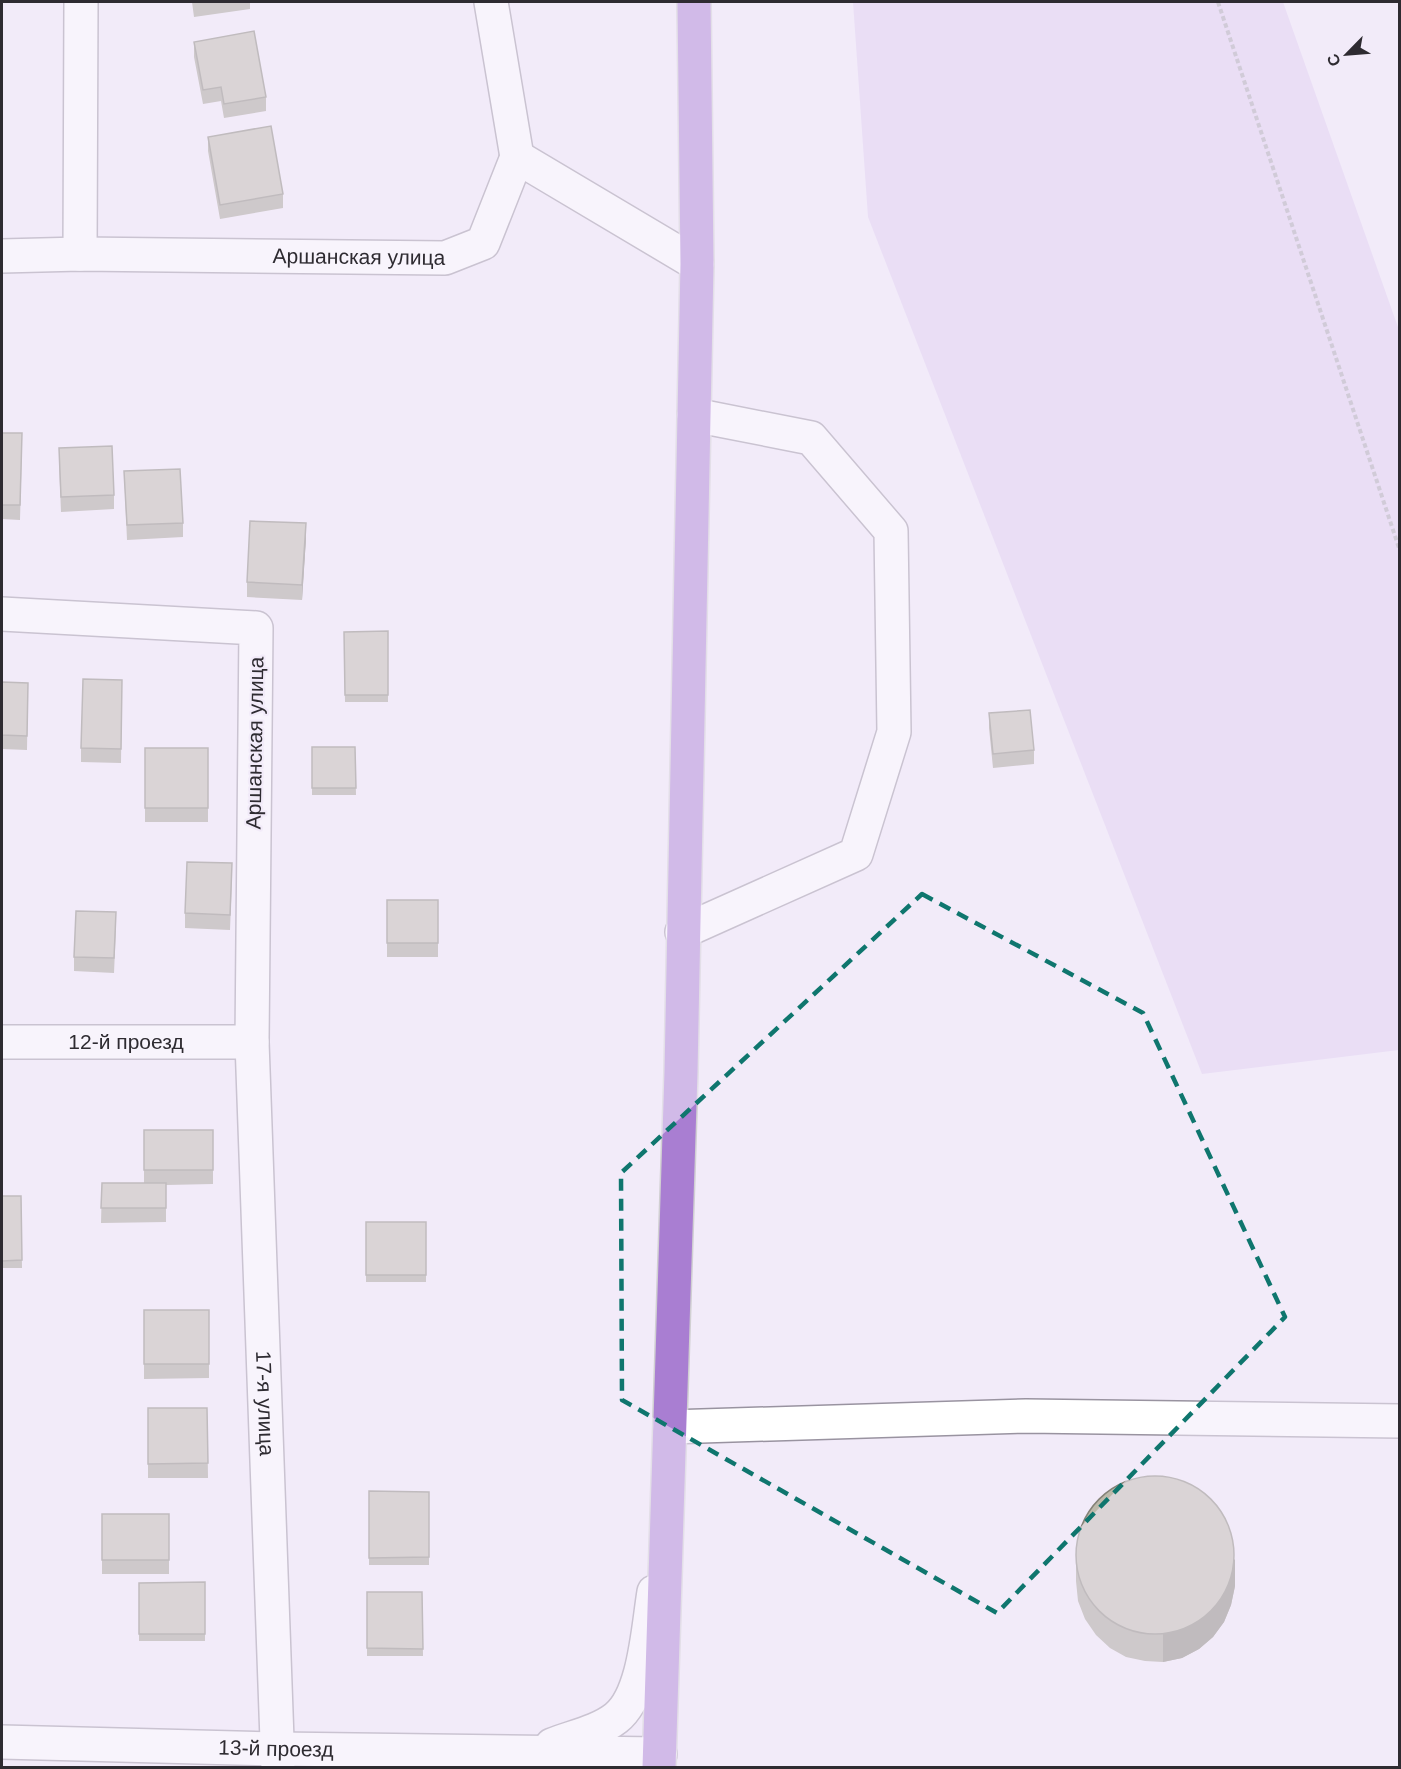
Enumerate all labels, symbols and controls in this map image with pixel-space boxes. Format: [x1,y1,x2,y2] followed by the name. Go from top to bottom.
[1317,24,1377,84] north arrow
[1324,51,1344,69] text: С
[272,244,446,269] street label: Аршанская улица
[241,656,268,829] street label: Аршанская улица
[68,1030,184,1053] street label: 12-й проезд
[252,1350,279,1457] street label: 17-я улица
[218,1735,334,1761] street label: 13-й проезд

